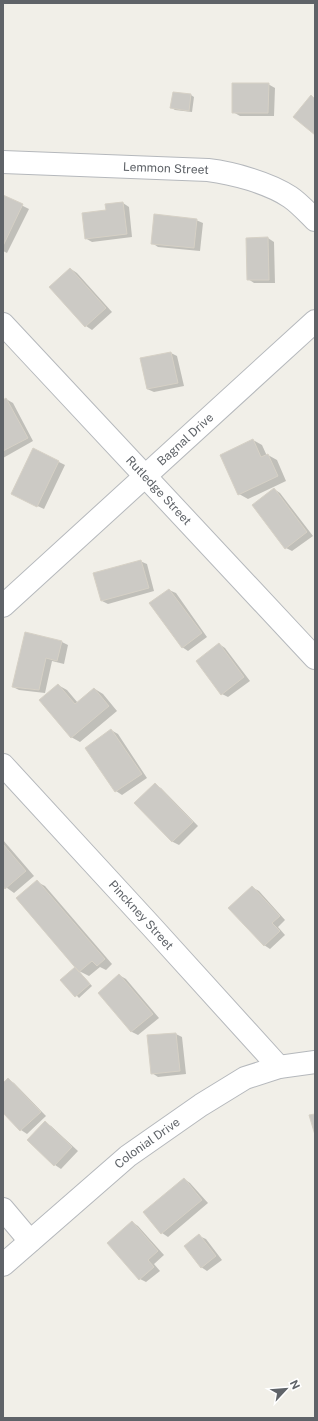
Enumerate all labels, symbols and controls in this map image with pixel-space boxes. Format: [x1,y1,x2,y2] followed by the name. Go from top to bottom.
[123,160,209,177] street label: Lemmon Street
[154,410,216,469] street label: Bagnal Drive
[123,453,194,528] street label: Rutledge Street
[106,878,176,953] street label: Pinckney Street
[112,1115,183,1171] street label: Colonial Drive
[266,1369,306,1409] north arrow
[288,1378,302,1391] text: N

